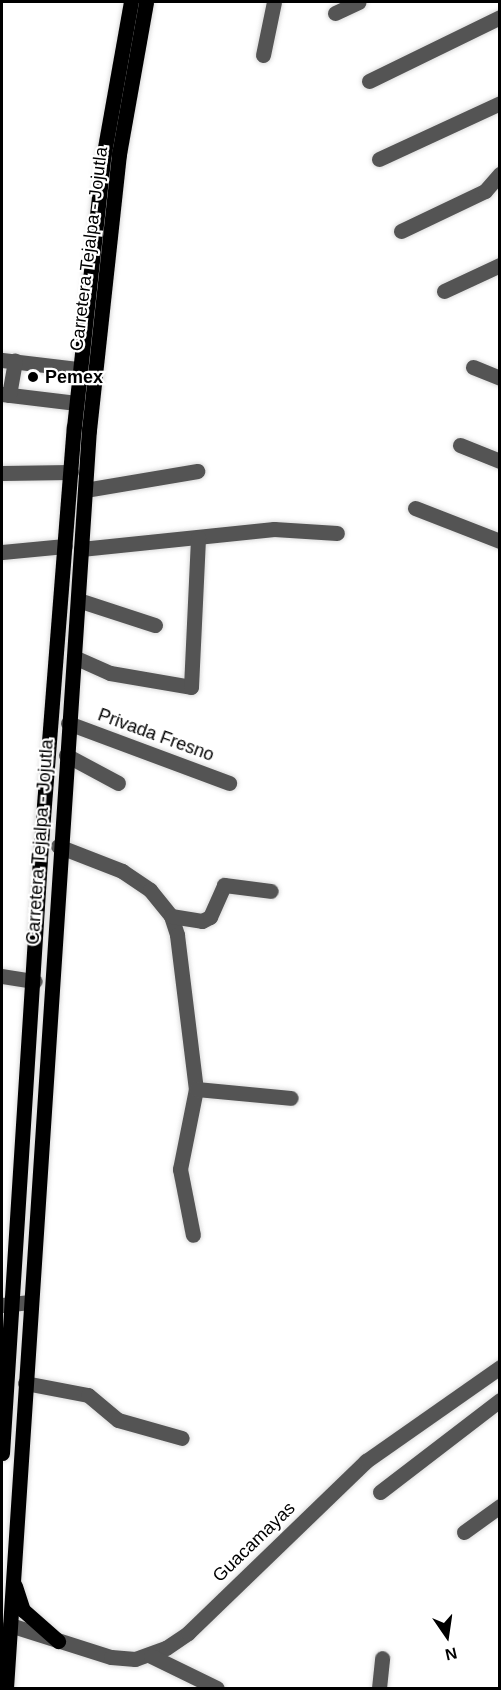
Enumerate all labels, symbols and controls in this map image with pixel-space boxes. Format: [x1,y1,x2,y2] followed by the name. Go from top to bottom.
[66,145,112,353] street label: Carretera Tejalpa - Jojutla
[45,366,103,388] place label: Pemex
[26,370,40,384] marker: Pemex
[95,704,217,766] street label: Privada Fresno
[22,738,58,946] street label: Carretera Tejalpa - Jojutla
[208,1497,300,1587] street label: Guacamayas
[417,1606,477,1666] north arrow
[444,1644,459,1664] text: N

